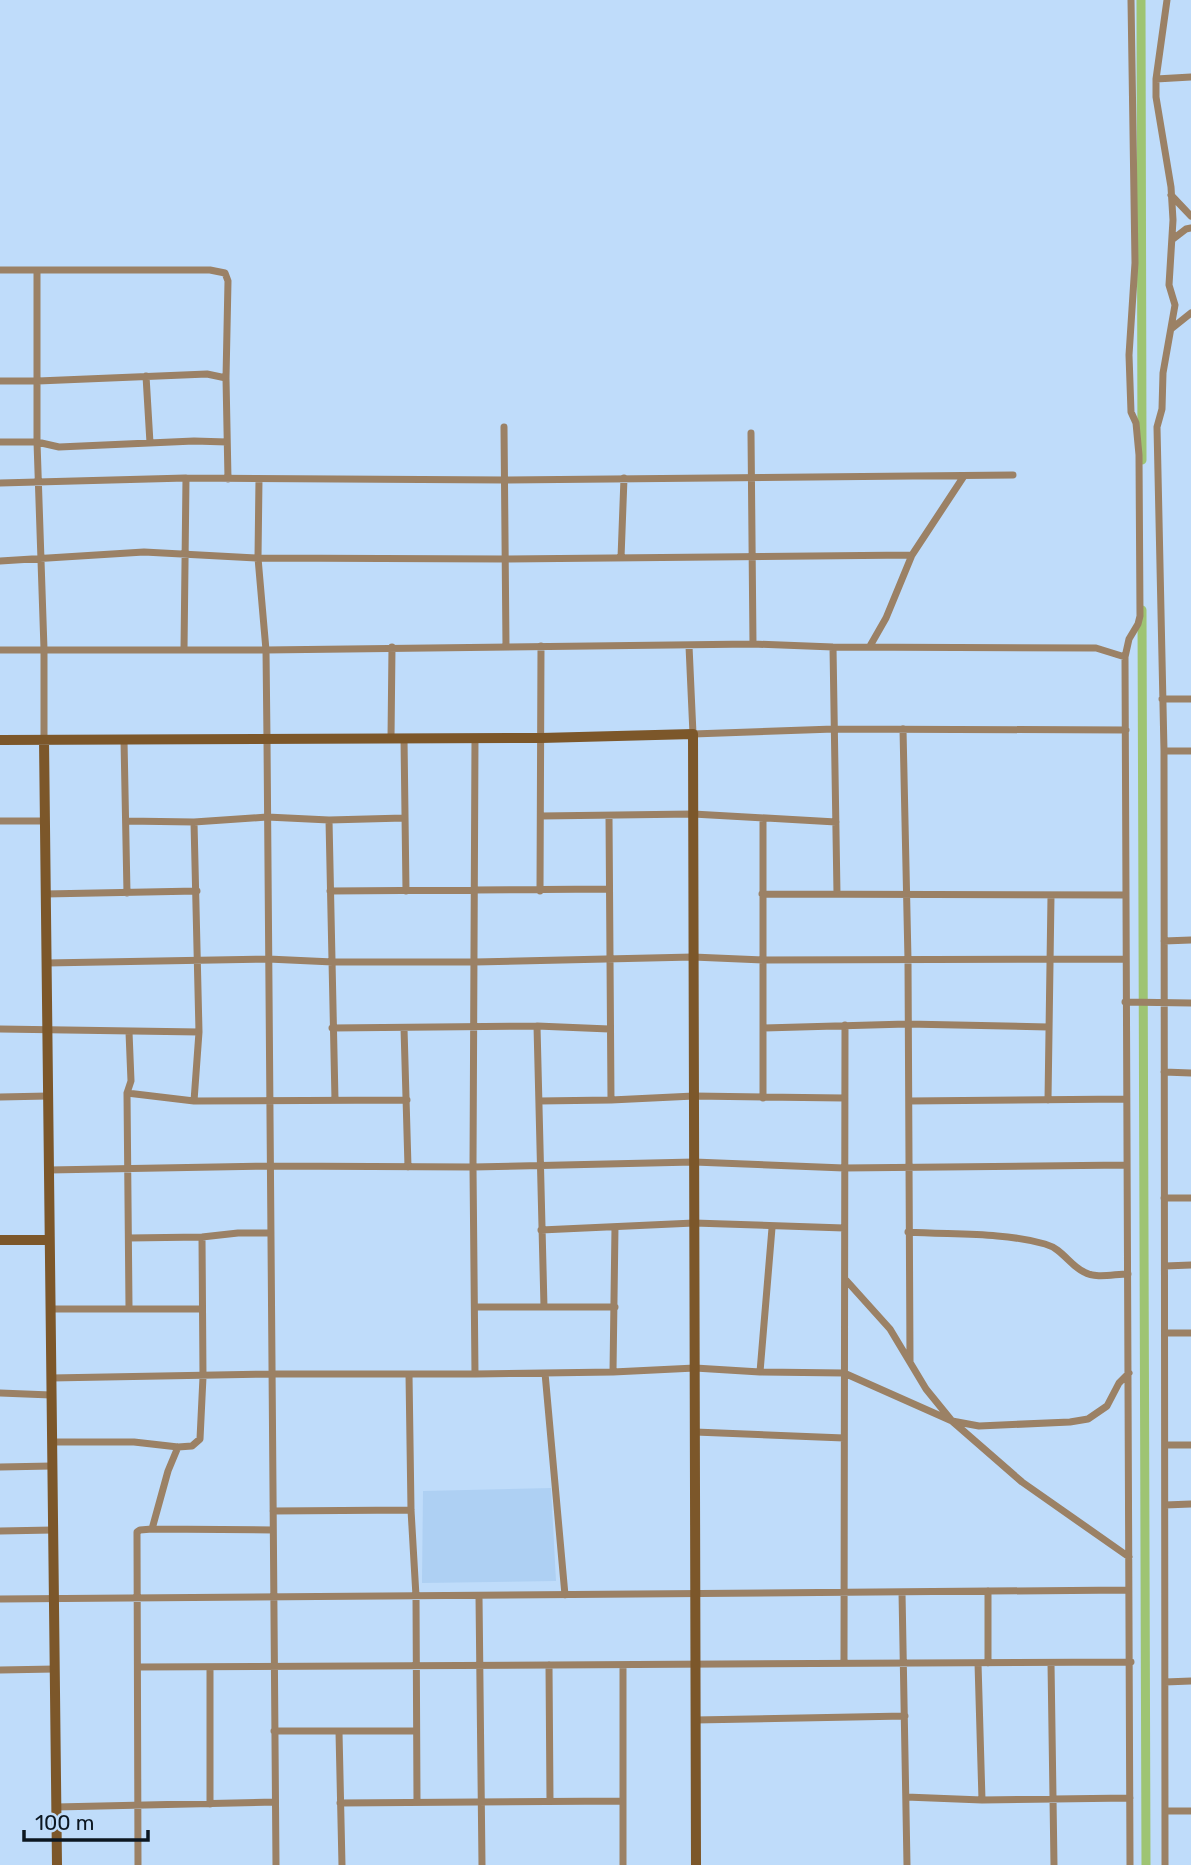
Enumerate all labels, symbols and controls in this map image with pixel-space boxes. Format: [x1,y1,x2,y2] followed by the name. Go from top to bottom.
[24,1798,149,1842] scale bar
[35,1810,94,1835] text: 100 m

